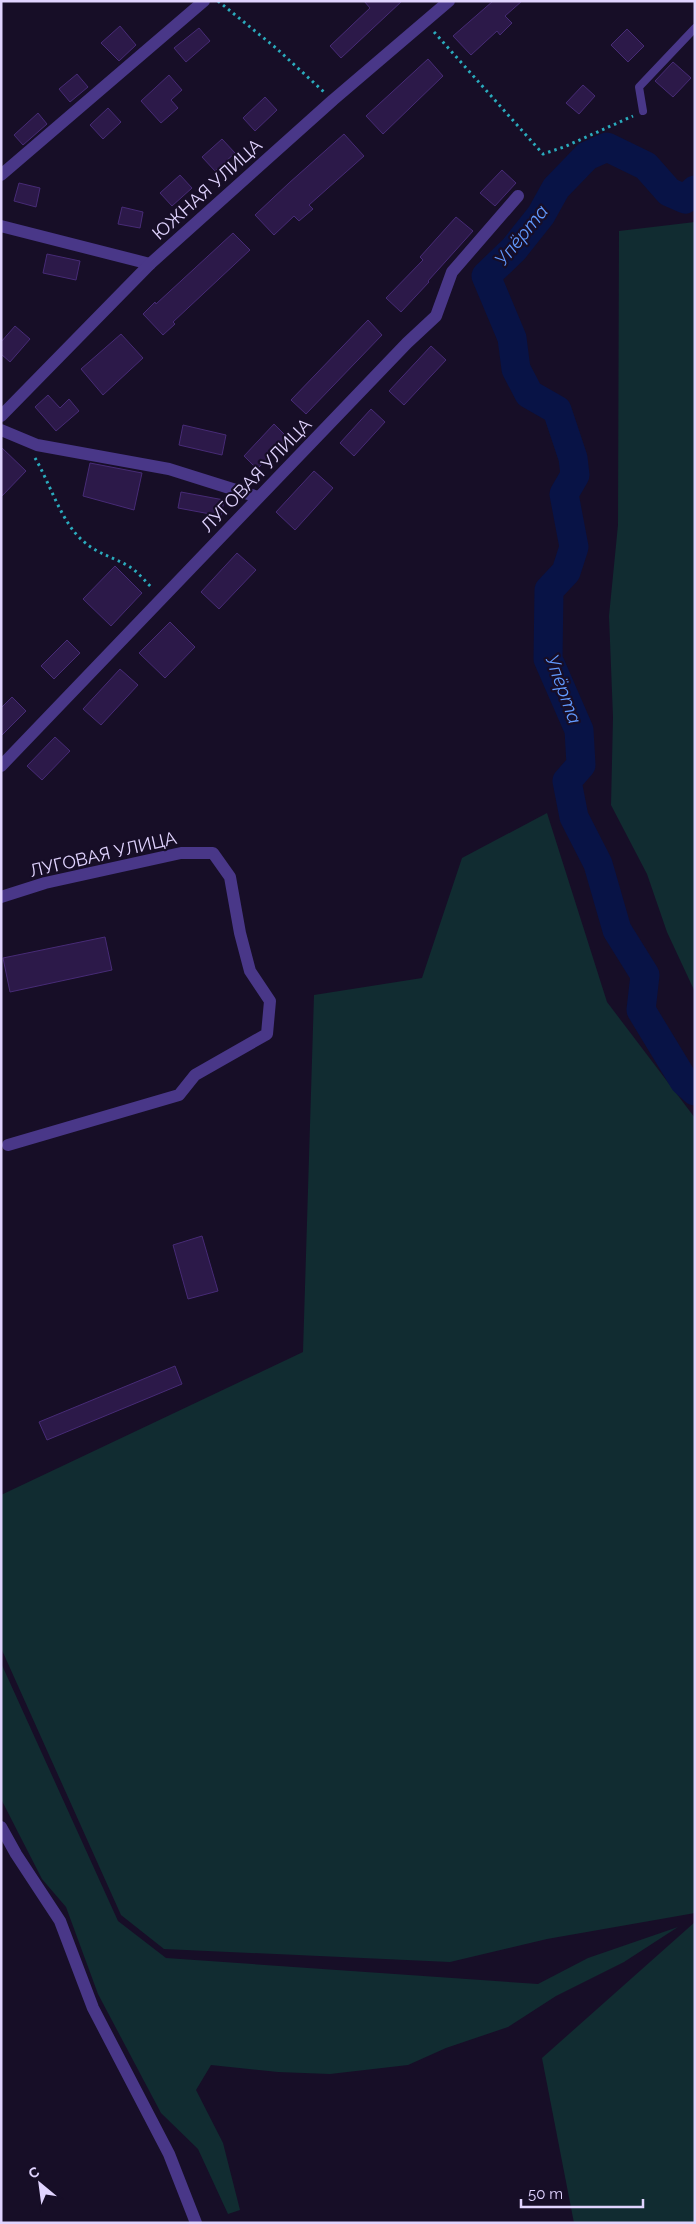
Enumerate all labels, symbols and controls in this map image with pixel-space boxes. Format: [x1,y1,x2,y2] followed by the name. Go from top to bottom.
[148,134,266,244] street label: ЮЖНАЯ УЛИЦА
[490,200,552,270] water label: Упёрта
[196,414,316,536] street label: ЛУГОВАЯ УЛИЦА
[541,651,587,727] water label: Упёрта
[27,827,179,881] street label: ЛУГОВАЯ УЛИЦА
[15,2159,65,2209] north arrow
[26,2163,42,2182] text: С
[521,2176,644,2208] scale bar
[528,2185,563,2203] text: 50 m

